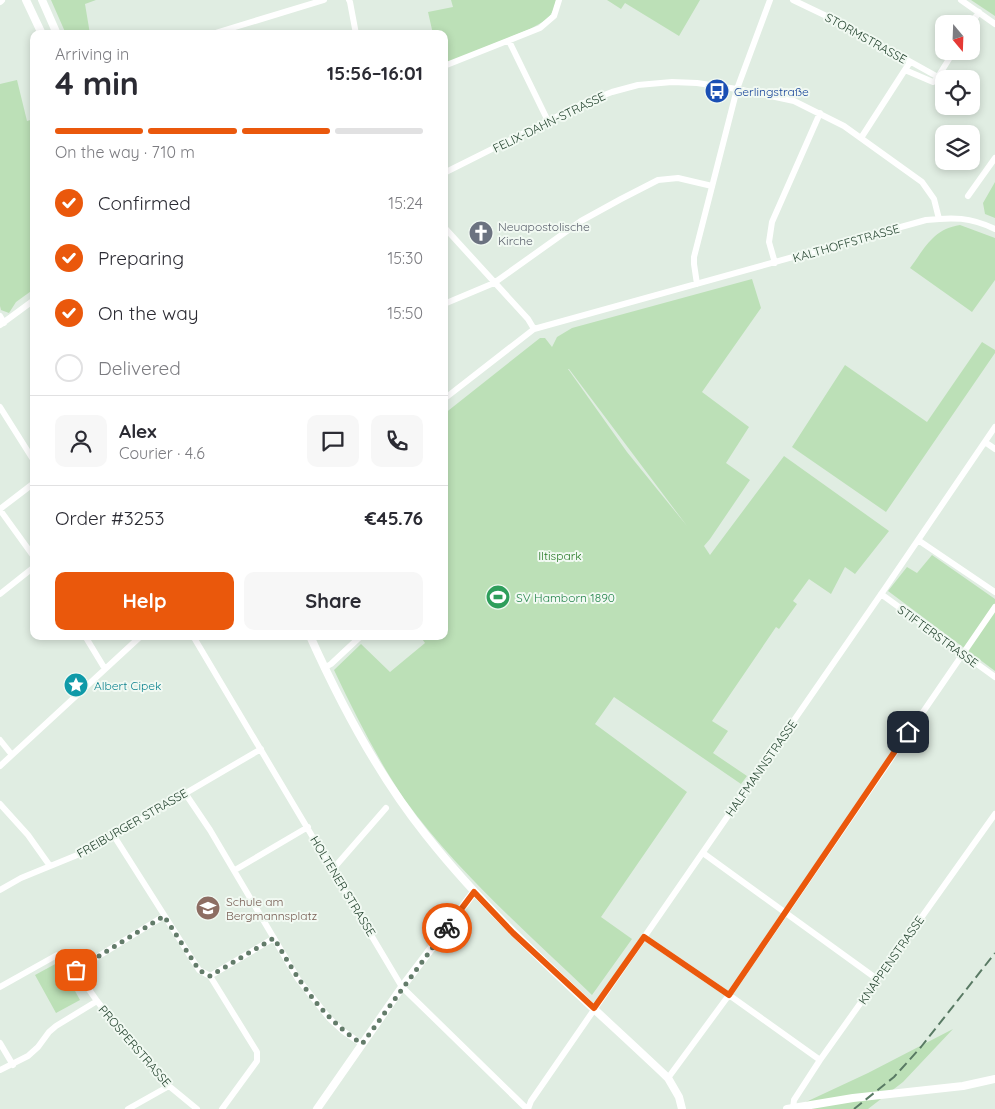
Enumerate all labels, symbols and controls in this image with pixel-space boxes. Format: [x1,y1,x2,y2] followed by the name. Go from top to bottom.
[823,9,910,67] street label: STORMSTRASSE
[935,15,980,60] north arrow
[935,15,980,170] map controls
[55,44,129,64] text: Arriving in
[327,61,423,85] text: 15:56–16:01
[55,63,139,103] text: 4 min
[935,70,980,115] button: locate
[704,78,730,104] bus stop icon: Gerlingstraße
[734,84,809,99] place label: Gerlingstraße
[490,88,608,156] street label: FELIX-DAHN-STRASSE
[935,125,980,170] button: layers
[55,142,195,162] text: On the way · 710 m
[55,189,83,217] icon: check
[98,191,191,215] text: Confirmed
[388,193,423,213] text: 15:24
[498,219,590,248] place label: Neuapostolische Kirche
[468,220,494,246] church icon: Neuapostolische Kirche
[791,221,901,265] street label: KALTHOFFSTRASSE
[55,244,83,272] icon: check
[98,246,184,270] text: Preparing
[387,248,423,268] text: 15:30
[55,299,83,327] icon: check
[98,301,199,325] text: On the way
[387,303,423,323] text: 15:50
[98,356,181,380] text: Delivered
[55,415,107,467] button: person
[307,415,359,467] button: chat
[371,415,423,467] button: phone
[119,419,157,443] text: Alex
[119,443,205,463] text: Courier · 4.6
[55,506,164,530] text: Order #3253
[365,506,423,530] text: €45.76
[538,548,582,563] park label: Iltispark
[55,572,234,630] button: Help
[244,572,423,630] button: Share
[485,584,511,610] sports icon: SV Hamborn 1890
[516,590,615,605] place label: SV Hamborn 1890
[895,602,981,670] street label: STIFTERSTRASSE
[63,672,89,698] place icon: Albert Cipek
[94,678,161,693] place label: Albert Cipek
[887,711,929,753] pin
[722,717,800,819] street label: HALFMANNSTRASSE
[894,718,922,746] icon: home
[74,785,190,861] street label: FREIBURGER STRASSE
[307,833,379,939] street label: HOLTENER STRASSE
[226,894,318,923] place label: Schule am Bergmannsplatz
[195,895,221,921] school or university icon: Schule am Bergmannsplatz
[422,903,472,953] courier
[855,913,927,1007] street label: KNAPPENSTRASSE
[433,914,461,942] icon: bike
[55,949,97,991] pin
[62,956,90,984] icon: bag
[96,1002,175,1090] street label: PROSPERSTRASSE

